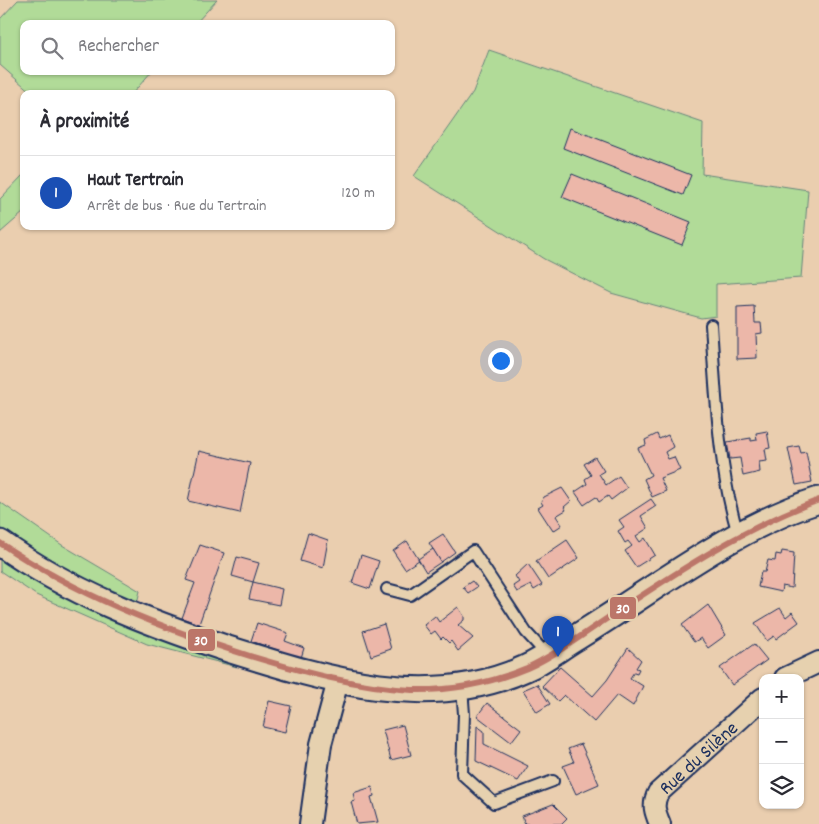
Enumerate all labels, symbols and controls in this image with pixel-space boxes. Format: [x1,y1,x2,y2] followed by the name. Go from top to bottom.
[20,20,395,75] search box
[38,34,66,62] icon: search
[78,34,159,61] text: Rechercher
[40,108,129,138] text: À proximité
[87,168,183,195] text: Haut Tertrain
[54,182,58,205] text: 1
[341,182,375,205] text: 120 m
[87,195,266,218] text: Arrêt de bus · Rue du Tertrain
[488,348,514,374] your location
[609,596,637,620] line badge: 30
[616,600,630,620] text: 30
[542,616,574,657] pin: 1
[187,628,216,652] line badge: 30
[194,632,208,652] text: 30
[759,674,804,809] map controls
[759,674,804,719] button: +
[654,716,746,803] street label: Rue du Silène
[759,719,804,764] button: −
[759,764,804,809] button: layers

